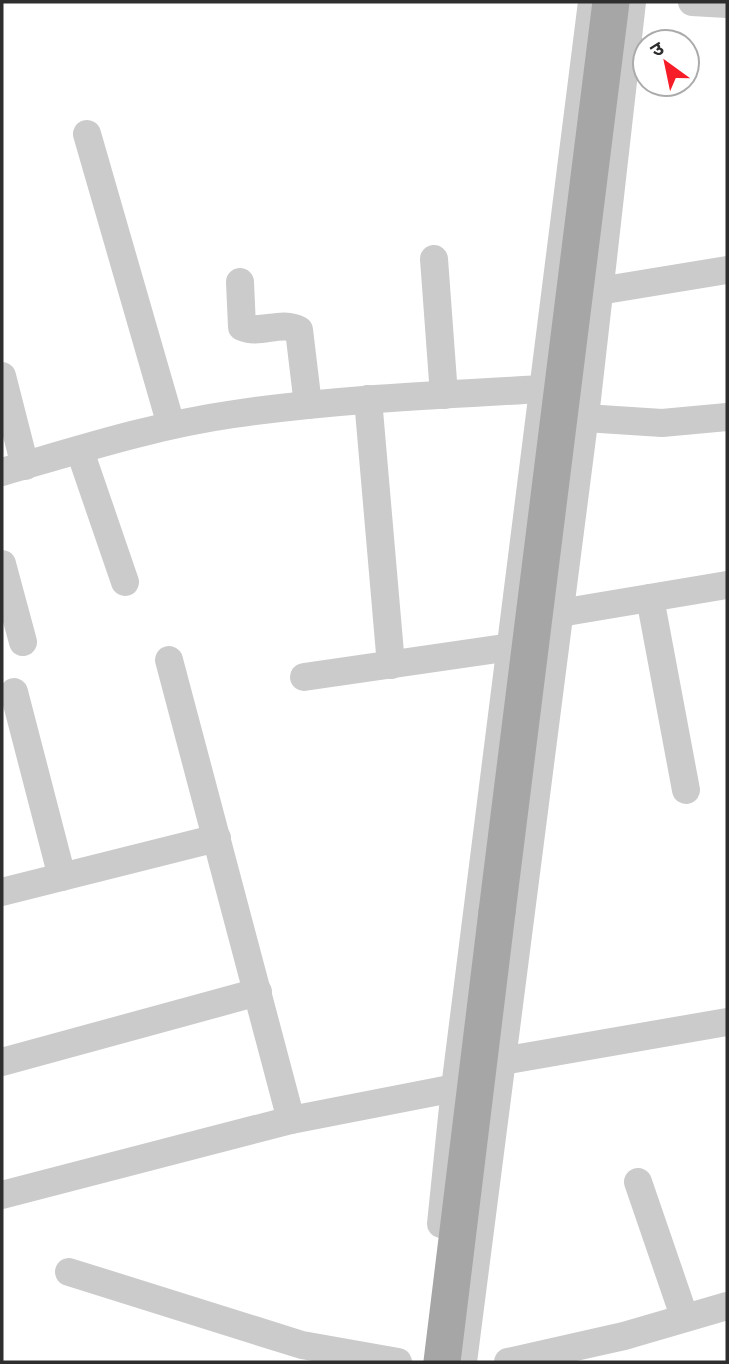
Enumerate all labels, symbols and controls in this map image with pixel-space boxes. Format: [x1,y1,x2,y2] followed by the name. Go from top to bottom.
[631,28,701,98] north arrow
[647,37,668,61] text: उ

